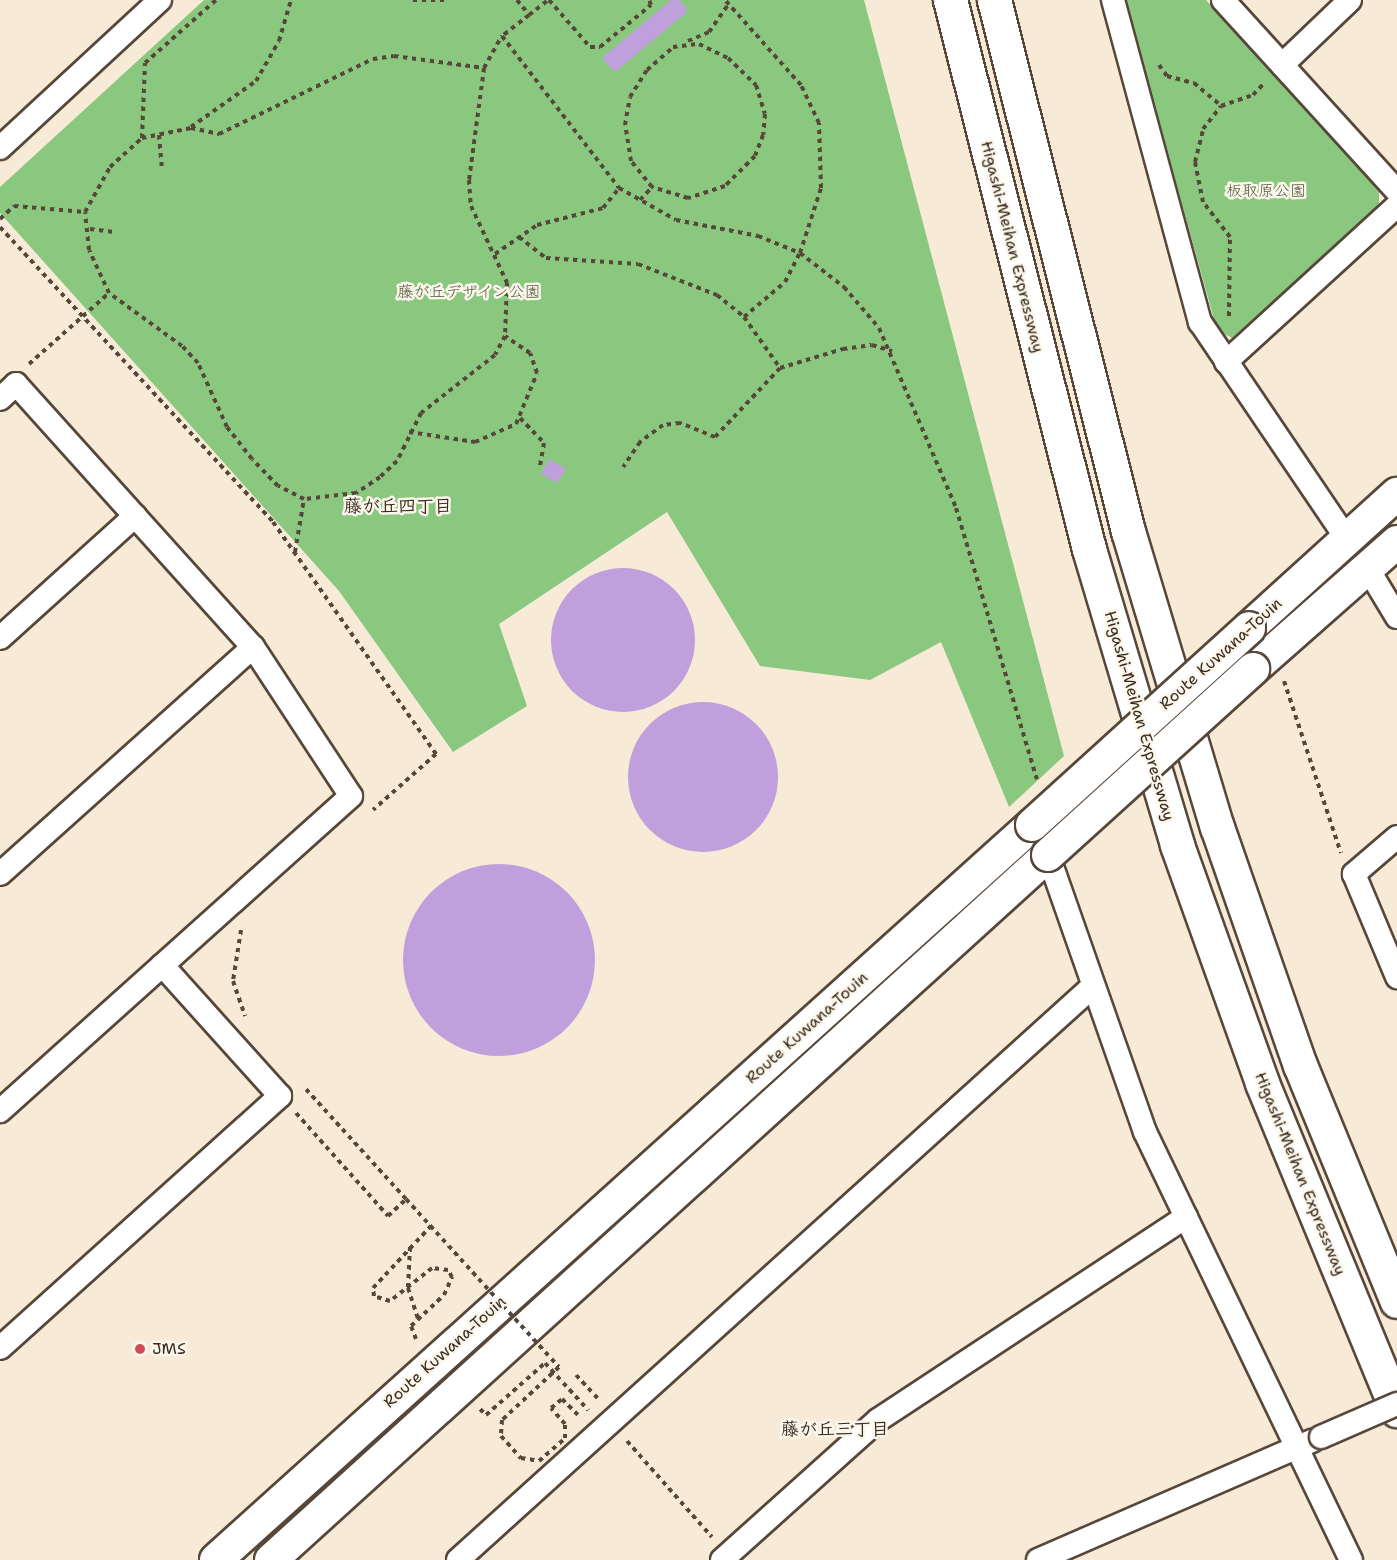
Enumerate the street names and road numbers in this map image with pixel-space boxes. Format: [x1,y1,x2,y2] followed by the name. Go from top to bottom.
[976,139,1048,355] street label: Higashi-Meihan Expressway
[1156,594,1286,714] street label: Route Kuwana-Touin
[1100,609,1178,823] street label: Higashi-Meihan Expressway
[742,968,872,1088] street label: Route Kuwana-Touin
[1250,1070,1350,1278] street label: Higashi-Meihan Expressway
[380,1292,510,1412] street label: Route Kuwana-Touin

